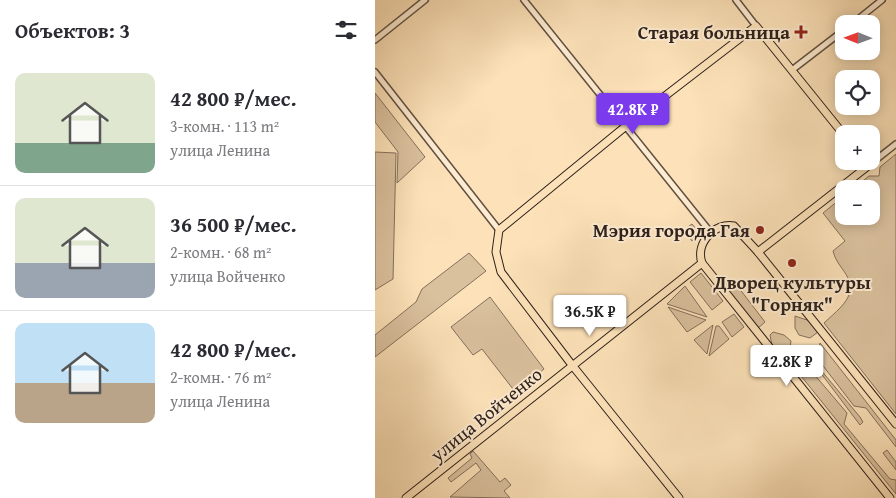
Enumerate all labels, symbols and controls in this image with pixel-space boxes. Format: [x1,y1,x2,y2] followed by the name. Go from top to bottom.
[15,15,130,46] text: Объектов: 3
[835,15,880,60] north arrow
[835,15,880,225] map controls
[332,16,360,44] icon: filters
[638,18,790,46] place label: Старая больница
[794,25,808,39] marker: Старая больница
[835,70,880,115] button: locate
[170,83,296,114] text: 42 800 ₽/мес.
[587,92,679,135] pin: 42.8K ₽
[55,93,115,153] icon: home
[607,97,659,121] text: 42.8K ₽
[170,114,279,138] text: 3-комн. · 113 m²
[835,125,880,170] button: +
[170,138,270,162] text: улица Ленина
[835,180,880,225] button: −
[170,209,296,240] text: 36 500 ₽/мес.
[593,216,750,244] place label: Мэрия города Гая
[55,218,115,278] icon: home
[754,224,766,236] marker: Мэрия города Гая
[170,240,271,264] text: 2-комн. · 68 m²
[786,257,798,269] marker: Дворец культуры "Горняк"
[170,264,285,288] text: улица Войченко
[712,268,871,318] place label: Дворец культуры "Горняк"
[544,294,636,337] pin: 36.5K ₽
[564,299,616,323] text: 36.5K ₽
[170,334,296,365] text: 42 800 ₽/мес.
[55,343,115,403] icon: home
[741,344,833,387] pin: 42.8K ₽
[761,349,813,373] text: 42.8K ₽
[423,360,548,469] street label: улица Войченко
[170,365,271,389] text: 2-комн. · 76 m²
[170,389,270,413] text: улица Ленина

